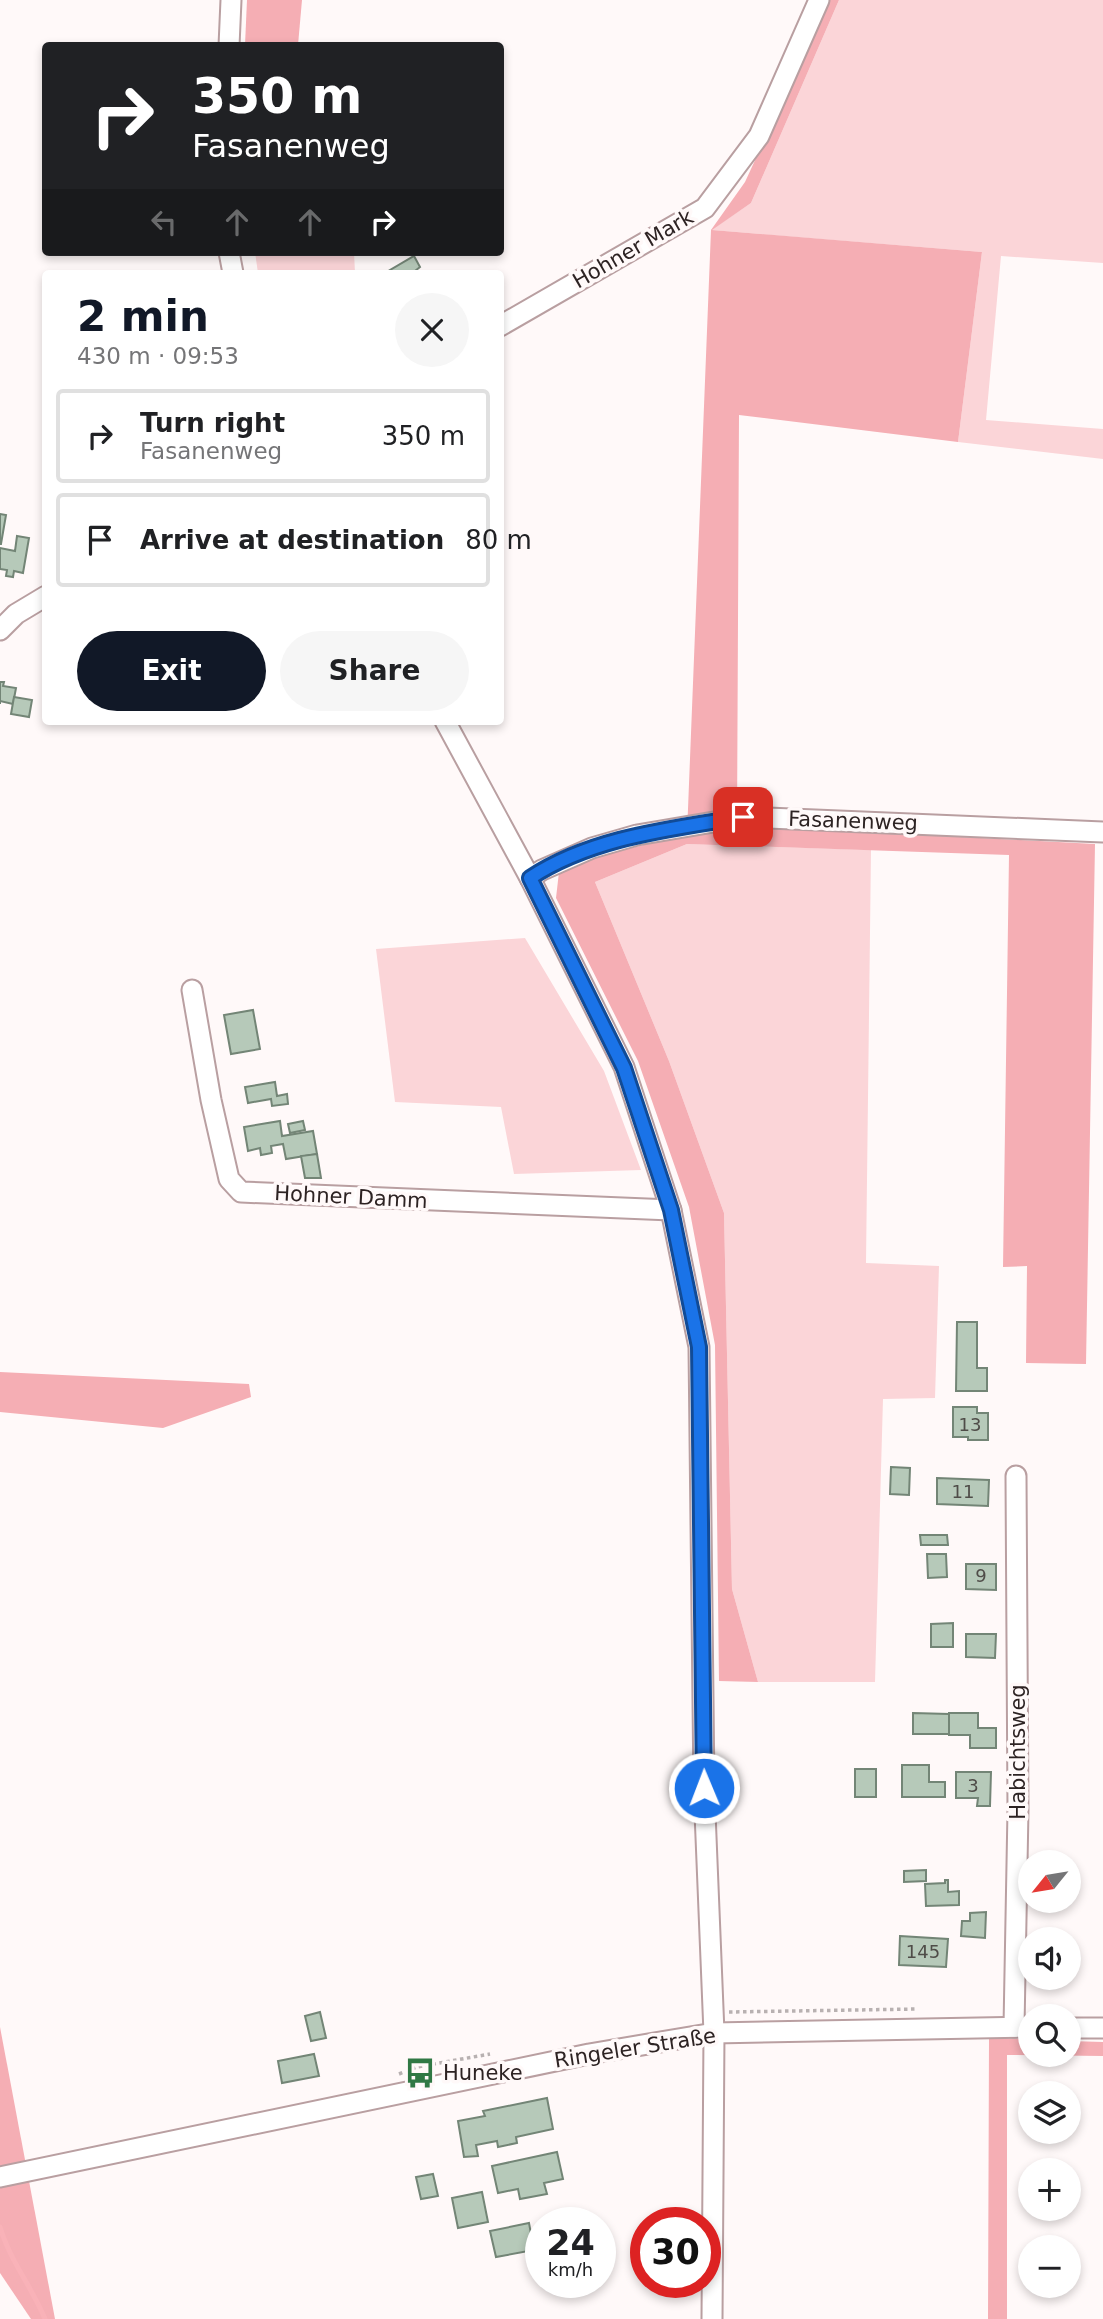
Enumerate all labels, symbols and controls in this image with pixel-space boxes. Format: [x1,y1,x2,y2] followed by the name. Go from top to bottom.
[192,68,362,125] text: 350 m
[77,70,168,161] icon: right
[192,127,390,165] text: Fasanenweg
[145,203,183,241] icon: left
[218,203,256,241] icon: ahead
[291,203,329,241] icon: ahead
[364,203,402,241] icon: right
[568,204,698,293] street label: Hohner Mark
[77,292,209,341] text: 2 min
[395,293,469,367] button: close
[77,343,239,369] text: 430 m · 09:53
[140,408,285,438] text: Turn right
[81,417,119,455] icon: right
[382,421,465,451] text: 350 m
[140,438,282,464] text: Fasanenweg
[81,521,119,559] icon: arrive
[140,525,444,555] text: Arrive at destination
[465,525,532,555] text: 80 m
[77,631,266,711] button: Exit
[280,631,469,711] button: Share
[713,787,773,847] pin
[724,798,762,836] icon: arrive
[788,807,918,835] street label: Fasanenweg
[274,1181,428,1213] street label: Hohner Damm
[959,1414,981,1435] house number: 13
[952,1481,974,1502] house number: 11
[975,1565,987,1586] house number: 9
[1006,1684,1030,1820] street label: Habichtsweg
[667,1751,741,1825] position arrow
[967,1775,979,1796] house number: 3
[1018,1850,1082,1913] north arrow
[1018,1850,1081,2298] map controls
[1018,1927,1081,1990] button: sound
[906,1941,940,1962] house number: 145
[1018,2004,1081,2067] button: search
[552,2023,718,2073] street label: Ringeler Straße
[403,2056,437,2090] bus stop icon: Huneke
[443,2061,523,2085] place label: Huneke
[1018,2081,1081,2144] button: layers
[1018,2158,1081,2221] button: +
[630,2207,721,2298] speed limit sign: 30
[546,2223,595,2263] text: 24
[1018,2235,1081,2298] button: −
[548,2259,593,2280] text: km/h

